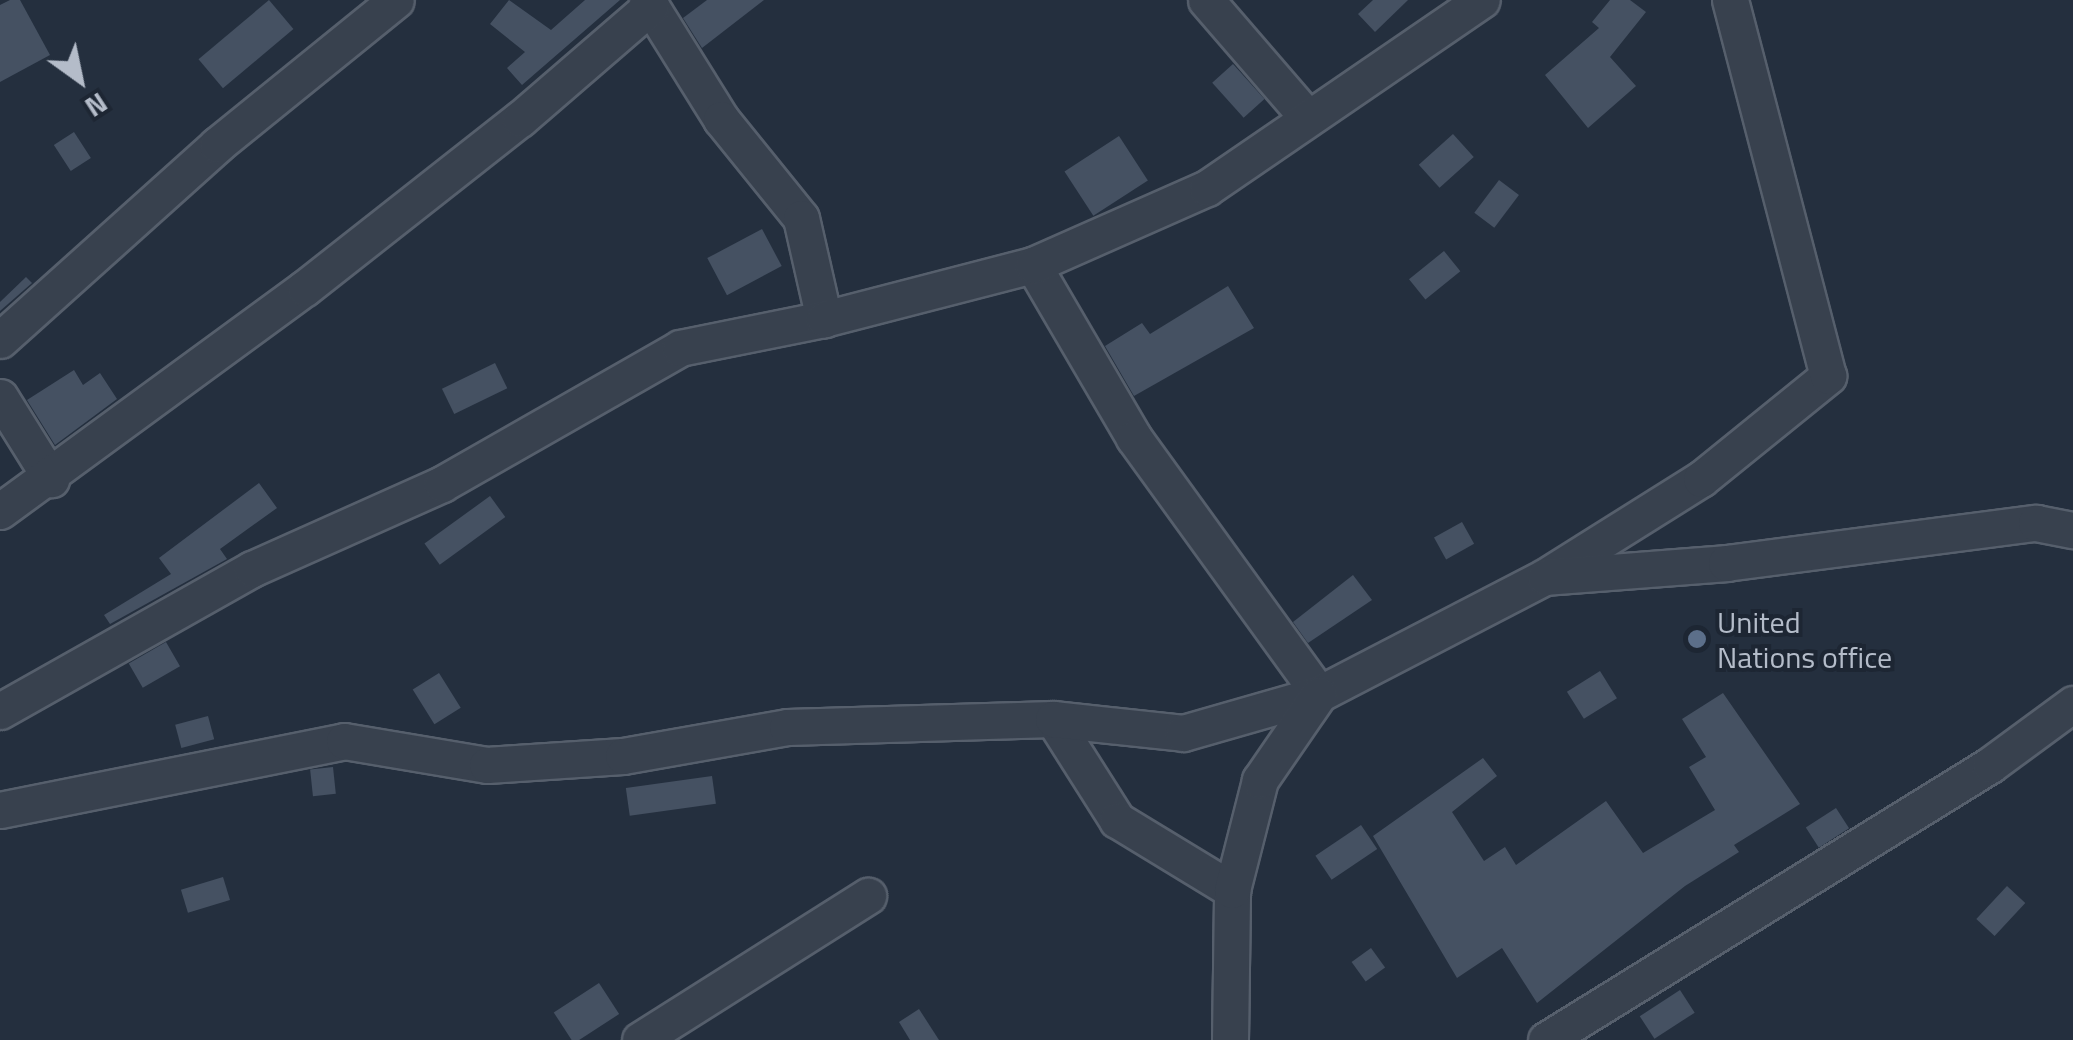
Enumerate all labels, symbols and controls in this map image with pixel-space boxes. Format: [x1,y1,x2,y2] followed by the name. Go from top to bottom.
[30,30,130,130] north arrow
[77,82,116,129] text: N
[1717,604,1892,674] place label: United Nations office
[1686,628,1708,650] marker: United Nations office

